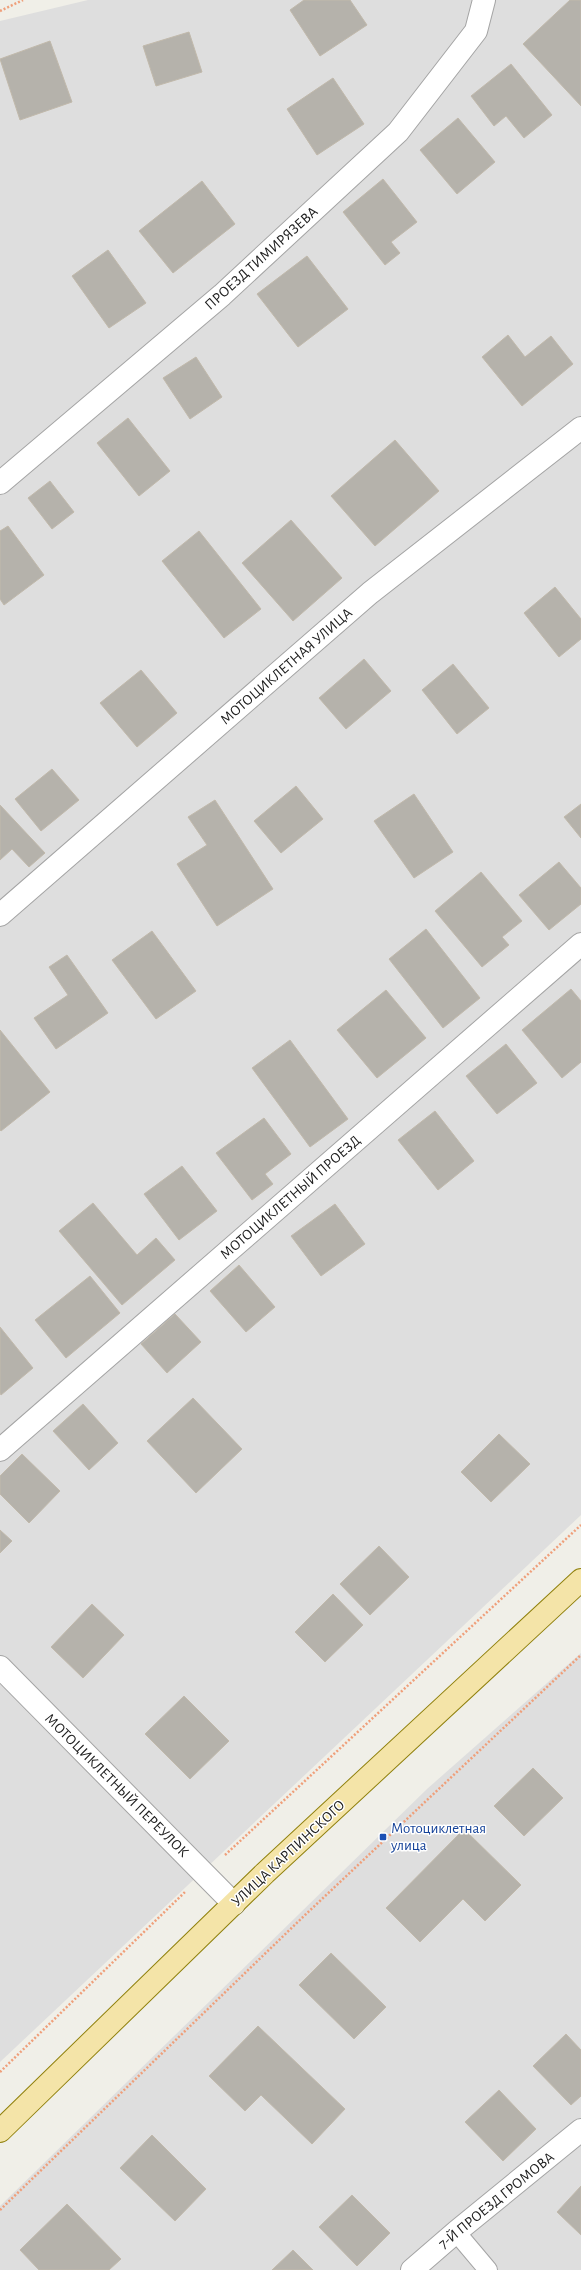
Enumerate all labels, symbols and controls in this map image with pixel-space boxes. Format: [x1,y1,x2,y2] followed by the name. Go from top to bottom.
[202,204,321,313] street label: ПРОЕЗД ТИМИРЯЗЕВА
[218,605,355,728] street label: МОТОЦИКЛЕТНАЯ УЛИЦА
[217,1132,364,1262] street label: МОТОЦИКЛЕТНЫЙ ПРОЕЗД
[42,1711,191,1860] street label: МОТОЦИКЛЕТНЫЙ ПЕРЕУЛОК
[229,1797,348,1910] street label: УЛИЦА КАРПИНСКОГО
[390,1821,486,1853] place label: Мотоциклетная улица
[378,1832,388,1842] marker: Мотоциклетная улица
[436,2149,557,2252] street label: 7-Й ПРОЕЗД ГРОМОВА

